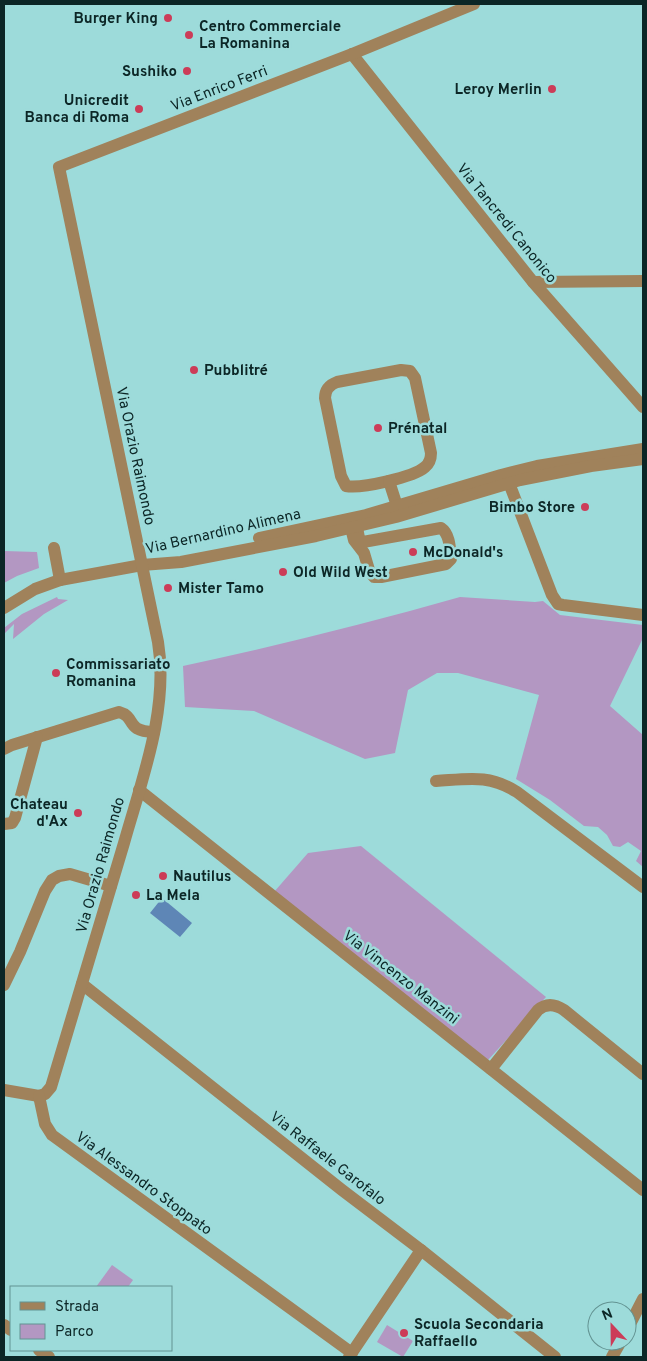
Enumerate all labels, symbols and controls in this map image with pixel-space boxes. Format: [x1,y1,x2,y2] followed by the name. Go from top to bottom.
[73,10,158,29] place label: Burger King
[162,12,174,24] marker: Burger King
[199,18,341,54] place label: Centro Commerciale La Romanina
[183,29,195,41] marker: Centro Commerciale La Romanina
[168,62,271,117] street label: Via Enrico Ferri
[122,63,177,82] place label: Sushiko
[181,65,193,77] marker: Sushiko
[454,81,542,100] place label: Leroy Merlin
[546,83,558,95] marker: Leroy Merlin
[25,92,129,128] place label: Unicredit Banca di Roma
[133,103,145,115] marker: Unicredit Banca di Roma
[452,160,560,288] street label: Via Tancredi Canonico
[204,362,268,381] place label: Pubblitré
[188,364,200,376] marker: Pubblitré
[111,385,158,527] street label: Via Orazio Raimondo
[388,420,447,439] place label: Prénatal
[372,422,384,434] marker: Prénatal
[489,499,575,518] place label: Bimbo Store
[579,501,591,513] marker: Bimbo Store
[144,505,303,560] street label: Via Bernardino Alimena
[423,544,503,563] place label: McDonald's
[407,546,419,558] marker: McDonald's
[293,564,388,583] place label: Old Wild West
[277,566,289,578] marker: Old Wild West
[178,580,264,599] place label: Mister Tamo
[162,582,174,594] marker: Mister Tamo
[66,656,170,692] place label: Commissariato Romanina
[50,667,62,679] marker: Commissariato Romanina
[73,795,130,936] street label: Via Orazio Raimondo
[10,796,68,832] place label: Chateau d'Ax
[72,807,84,819] marker: Chateau d'Ax
[173,868,232,887] place label: Nautilus
[157,870,169,882] marker: Nautilus
[146,887,200,906] place label: La Mela
[130,889,142,901] marker: La Mela
[338,927,462,1029] street label: Via Vincenzo Manzini
[265,1108,389,1210] street label: Via Raffaele Garofalo
[71,1128,215,1240] street label: Via Alessandro Stoppato
[10,1286,172,1351] legend
[55,1298,99,1317] text: Strada
[587,1301,637,1351] north arrow
[600,1306,616,1325] text: N
[414,1316,544,1352] place label: Scuola Secondaria Raffaello
[55,1323,94,1342] text: Parco
[398,1327,410,1339] marker: Scuola Secondaria Raffaello

